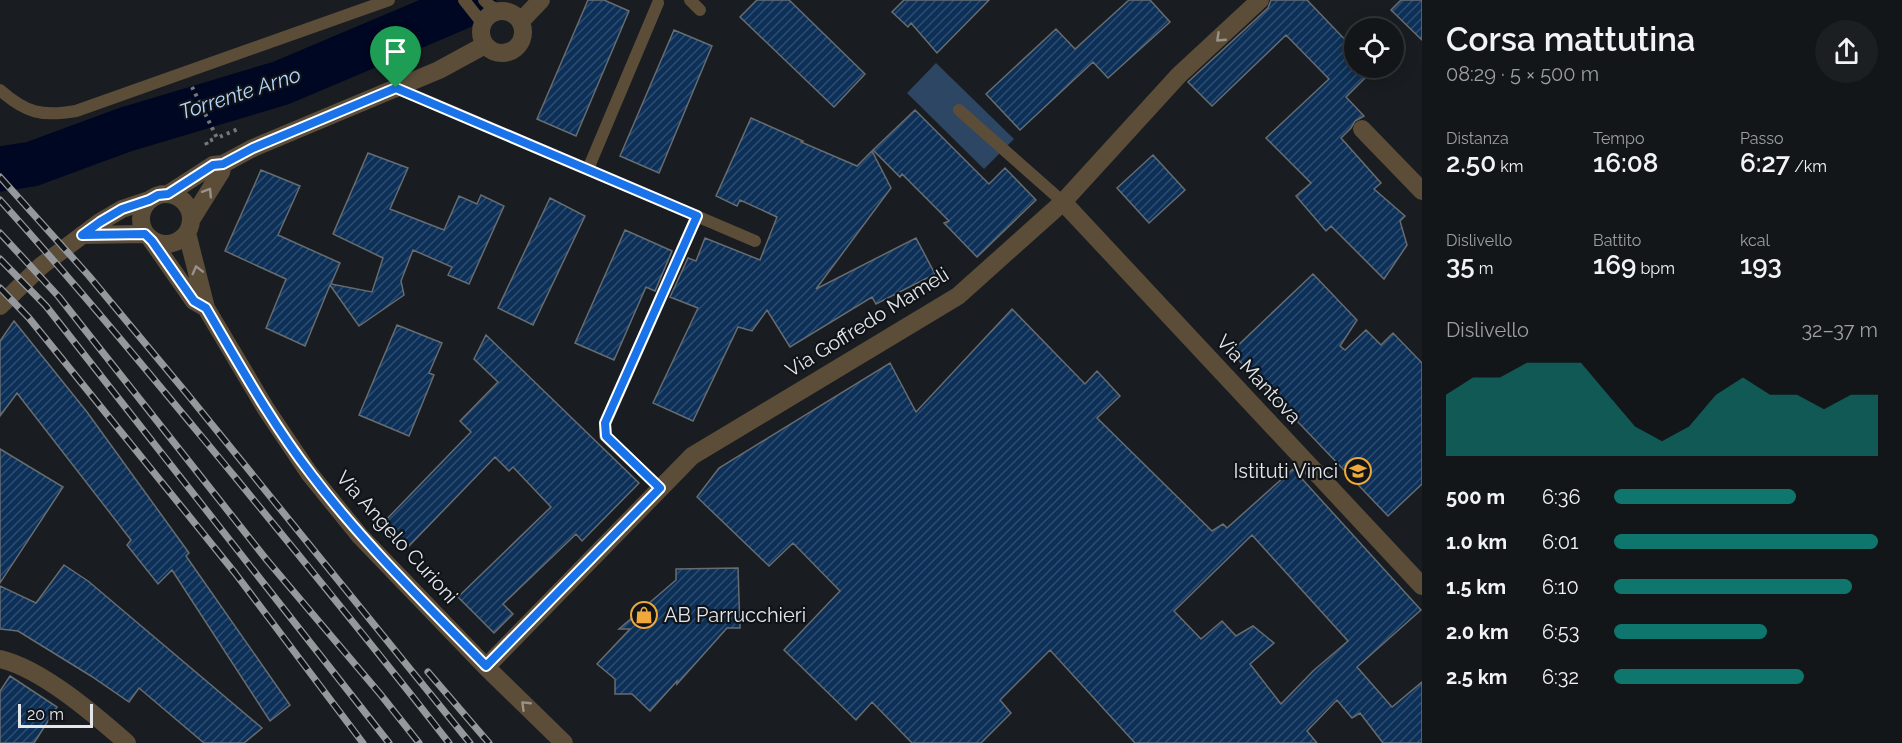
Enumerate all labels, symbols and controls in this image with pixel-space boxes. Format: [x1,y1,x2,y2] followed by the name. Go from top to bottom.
[1344,18,1404,78] map controls
[1344,18,1404,78] button: locate
[1446,20,1695,59] text: Corsa mattutina
[1815,20,1878,83] button: share
[370,26,421,88] pin
[1216,31,1226,42] one-way arrow
[379,35,412,68] icon: arrive
[176,62,304,124] water label: Torrente Arno
[1446,62,1599,86] text: 08:29 · 5 × 500 m
[1446,129,1509,148] text: Distanza
[1593,129,1644,148] text: Tempo
[1740,129,1784,148] text: Passo
[1446,148,1496,178] text: 2.50
[1593,148,1658,178] text: 16:08
[1740,148,1790,178] text: 6:27
[1496,157,1523,176] text: km
[1790,157,1827,176] text: /km
[200,188,212,198] one-way arrow
[1446,231,1512,250] text: Dislivello
[1593,231,1641,250] text: Battito
[1740,231,1770,250] text: kcal
[1446,250,1475,280] text: 35
[1593,250,1636,280] text: 169
[1740,250,1782,280] text: 193
[1475,259,1493,278] text: m
[1636,259,1675,278] text: bpm
[781,262,953,382] street label: Via Goffredo Mameli
[191,266,204,276] one-way arrow
[1446,318,1529,342] text: Dislivello
[1801,318,1878,342] text: 32–37 m
[1212,329,1306,429] street label: Via Mantova
[1343,456,1373,486] school or university icon: Istituti Vinci
[1233,459,1338,483] place label: Istituti Vinci
[331,466,463,608] street label: Via Angelo Curioni
[1446,485,1505,509] text: 500 m
[1542,485,1581,509] text: 6:36
[1446,530,1507,554] text: 1.0 km
[1542,530,1579,554] text: 6:01
[1446,575,1506,599] text: 1.5 km
[1542,575,1579,599] text: 6:10
[629,600,659,630] shop icon: AB Parrucchieri
[664,603,806,627] place label: AB Parrucchieri
[1446,620,1509,644] text: 2.0 km
[1542,620,1579,644] text: 6:53
[1446,665,1507,689] text: 2.5 km
[1542,665,1579,689] text: 6:32
[18,701,93,728] scale bar
[521,701,532,712] one-way arrow
[27,705,64,724] text: 20 m

